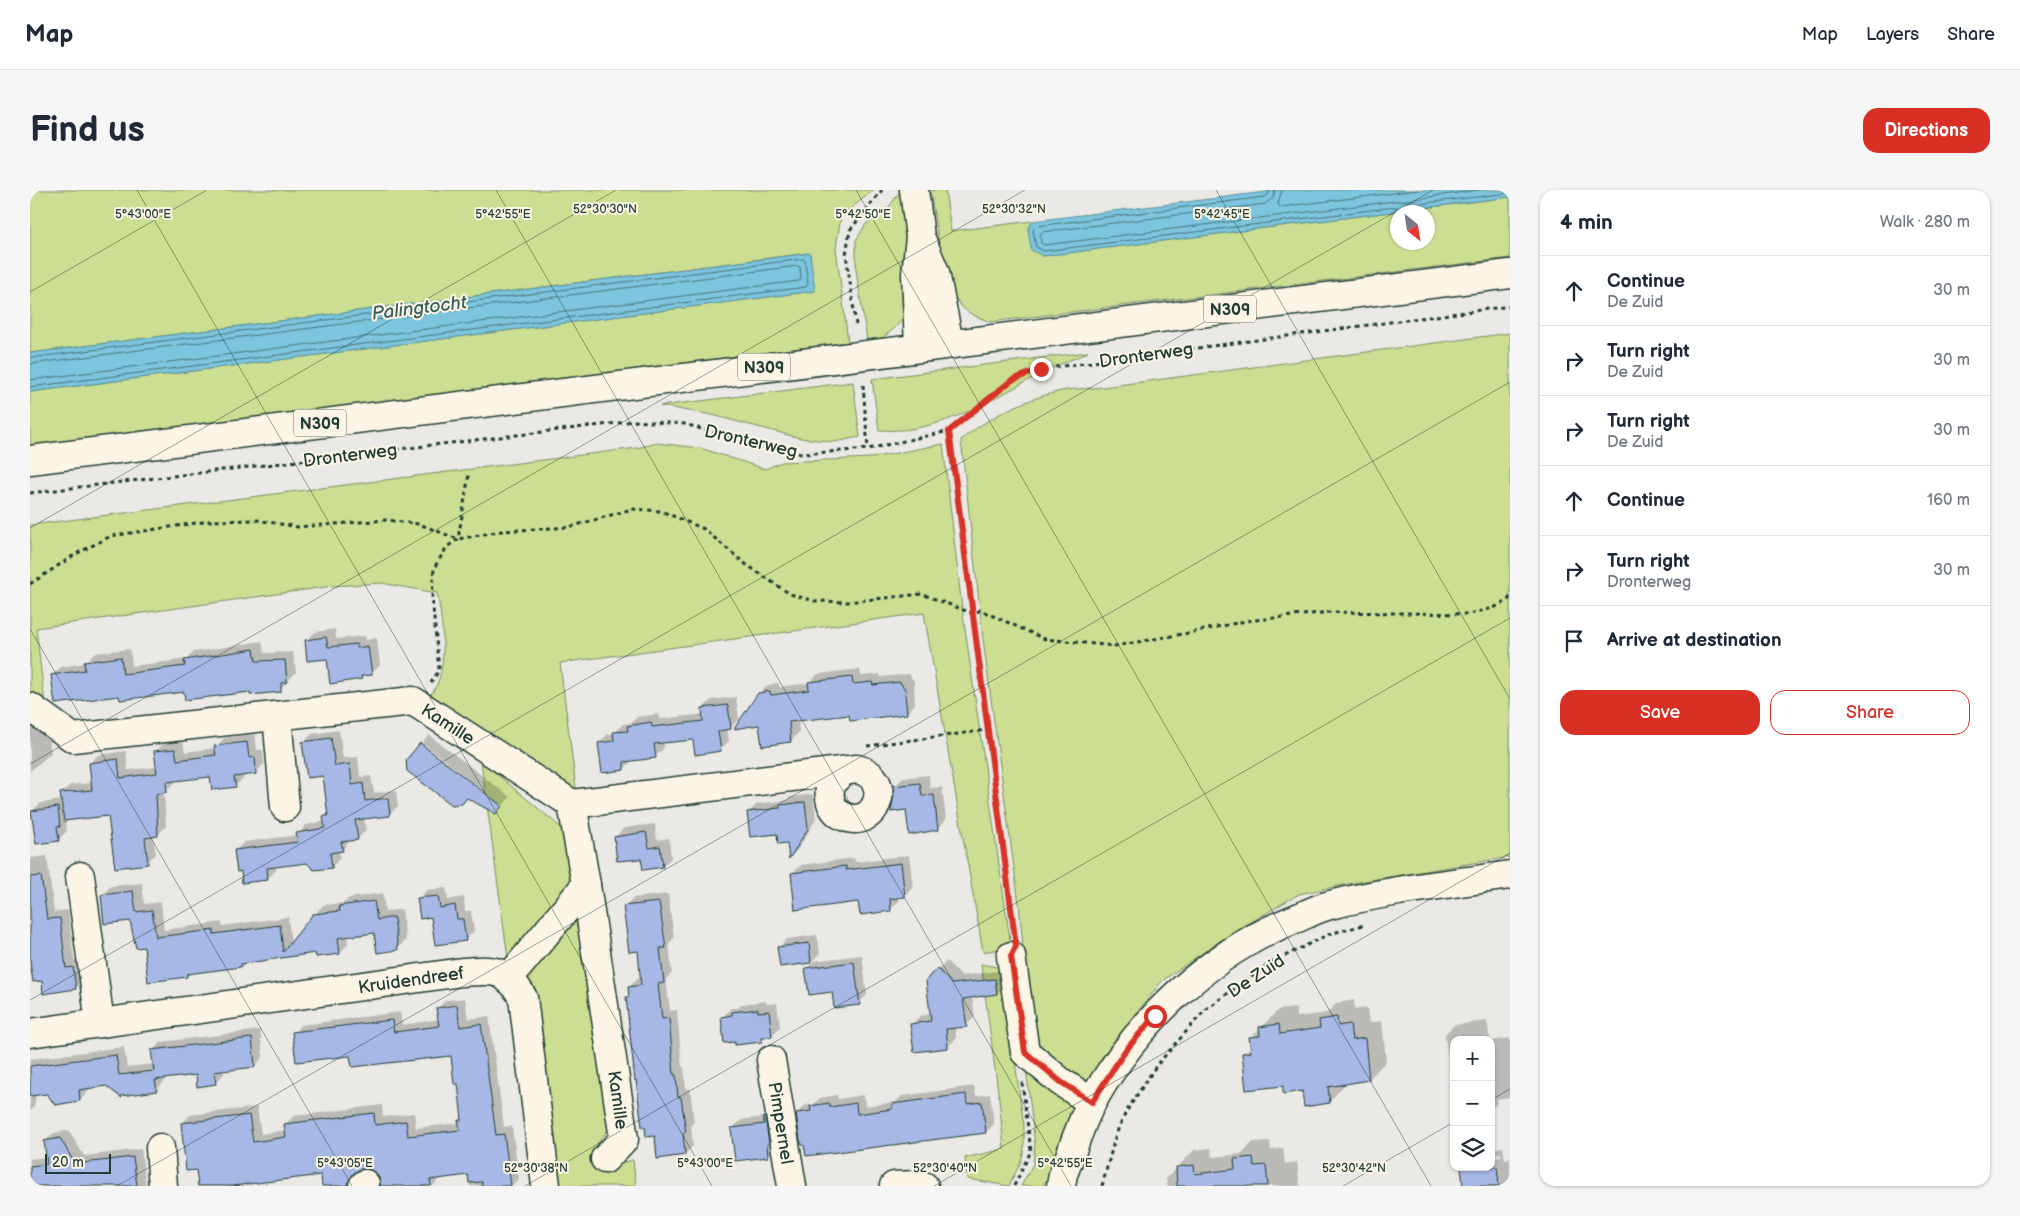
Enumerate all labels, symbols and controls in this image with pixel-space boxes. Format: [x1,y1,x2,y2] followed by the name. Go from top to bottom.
[25,20,73,49] text: Map
[1802,24,1838,45] text: Map
[1866,24,1919,45] text: Layers
[1947,24,1995,45] text: Share
[1863,108,1990,153] button: Directions
[30,109,145,152] text: Find us
[573,202,637,217] text: 52°30'30"N
[982,202,1046,217] text: 52°30'32"N
[1390,205,1435,250] north arrow
[115,207,171,222] text: 5°43'00"E
[475,207,531,222] text: 5°42'55"E
[835,207,891,222] text: 5°42'50"E
[1194,207,1250,222] text: 5°42'45"E
[1560,210,1613,235] text: 4 min
[1880,213,1970,232] text: Walk · 280 m
[1607,270,1685,293] text: Continue
[1560,277,1588,305] icon: ahead
[1933,281,1970,300] text: 30 m
[370,291,469,326] water label: Palingtocht
[1607,293,1664,312] text: De Zuid
[1204,296,1256,322] road number: N309
[1098,338,1194,372] street label: Dronterweg
[1607,340,1690,363] text: Turn right
[1560,347,1588,375] icon: right
[1933,351,1970,370] text: 30 m
[738,353,790,380] road number: N309
[1030,358,1053,381] route end
[1607,363,1664,382] text: De Zuid
[294,410,346,437] road number: N309
[1607,410,1690,433] text: Turn right
[1560,417,1588,445] icon: right
[702,421,799,462] street label: Dronterweg
[1933,421,1970,440] text: 30 m
[1607,433,1664,452] text: De Zuid
[302,439,398,472] street label: Dronterweg
[1560,487,1588,515] icon: ahead
[1607,489,1685,512] text: Continue
[1927,491,1970,510] text: 160 m
[1607,550,1690,573] text: Turn right
[1560,557,1588,585] icon: right
[1933,561,1970,580] text: 30 m
[1607,573,1691,592] text: Dronterweg
[1560,627,1588,655] icon: arrive
[1607,629,1782,652] text: Arrive at destination
[1560,690,1760,735] button: Save
[1770,690,1970,735] button: Share
[417,699,479,750] street label: Kamille
[1224,950,1289,1003] street label: De Zuid
[357,963,466,998] street label: Kruidendreef
[1144,1005,1167,1028] route start
[1450,1036,1495,1171] map controls
[1450,1036,1495,1081] button: +
[603,1069,632,1131] street label: Kamille
[764,1081,797,1166] street label: Pimpernel
[1450,1081,1495,1126] button: −
[1450,1126,1495,1171] button: layers
[45,1151,111,1174] scale bar
[52,1154,84,1171] text: 20 m
[317,1156,373,1171] text: 5°43'05"E
[677,1156,733,1171] text: 5°43'00"E
[1037,1156,1093,1171] text: 5°42'55"E
[504,1161,568,1176] text: 52°30'38"N
[913,1161,977,1176] text: 52°30'40"N
[1322,1161,1386,1176] text: 52°30'42"N

